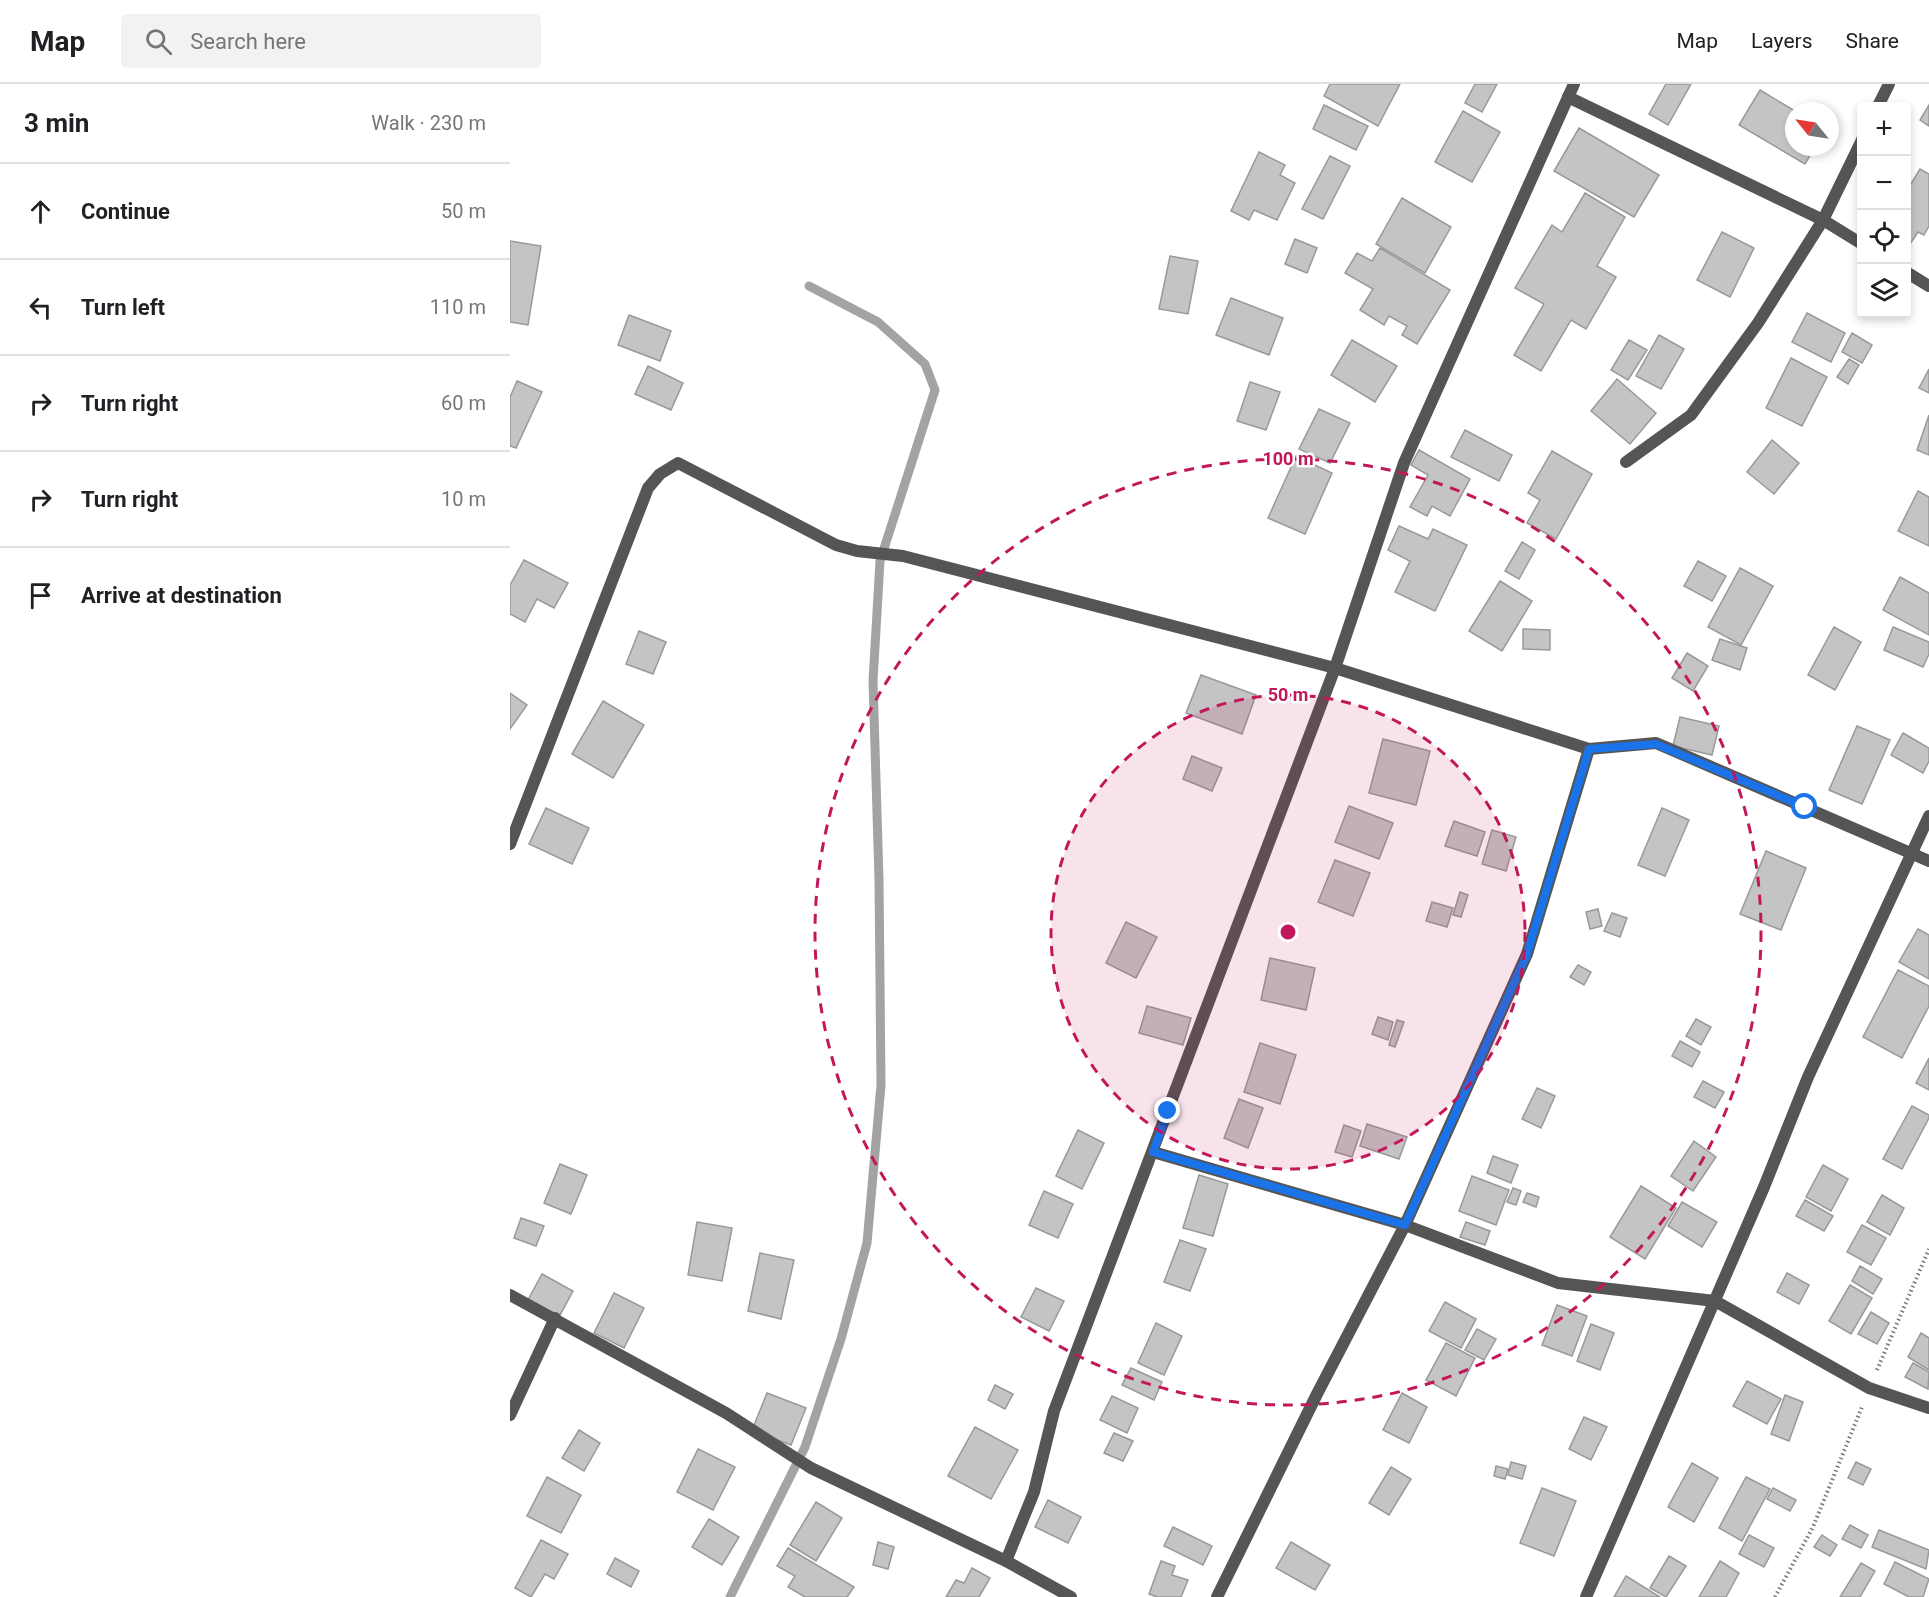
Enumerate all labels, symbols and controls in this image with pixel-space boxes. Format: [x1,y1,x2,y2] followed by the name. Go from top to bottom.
[121,14,541,68] search box
[30,25,85,58] text: Map
[142,25,175,58] icon: search
[190,29,306,54] text: Search here
[1676,29,1718,53] text: Map
[1751,29,1812,53] text: Layers
[1845,29,1899,53] text: Share
[1785,102,1839,156] north arrow
[1857,102,1911,318] map controls
[1857,102,1911,156] button: +
[24,108,89,138] text: 3 min
[371,111,486,135] text: Walk · 230 m
[1857,156,1911,210] button: −
[24,195,57,228] icon: ahead
[81,199,170,224] text: Continue
[441,199,486,223] text: 50 m
[1857,210,1911,264] button: locate
[1857,264,1911,318] button: layers
[24,291,57,324] icon: left
[81,295,165,320] text: Turn left
[430,295,486,319] text: 110 m
[24,387,57,420] icon: right
[81,391,178,416] text: Turn right
[441,391,486,415] text: 60 m
[1262,448,1314,469] text: 100 m
[24,483,57,516] icon: right
[81,487,178,512] text: Turn right
[441,487,486,511] text: 10 m
[24,579,57,612] icon: arrive
[81,583,282,608] text: Arrive at destination
[1268,684,1308,705] text: 50 m
[1791,793,1817,819] route start
[1278,922,1298,942] centre of rings
[1154,1097,1180,1123] route end

